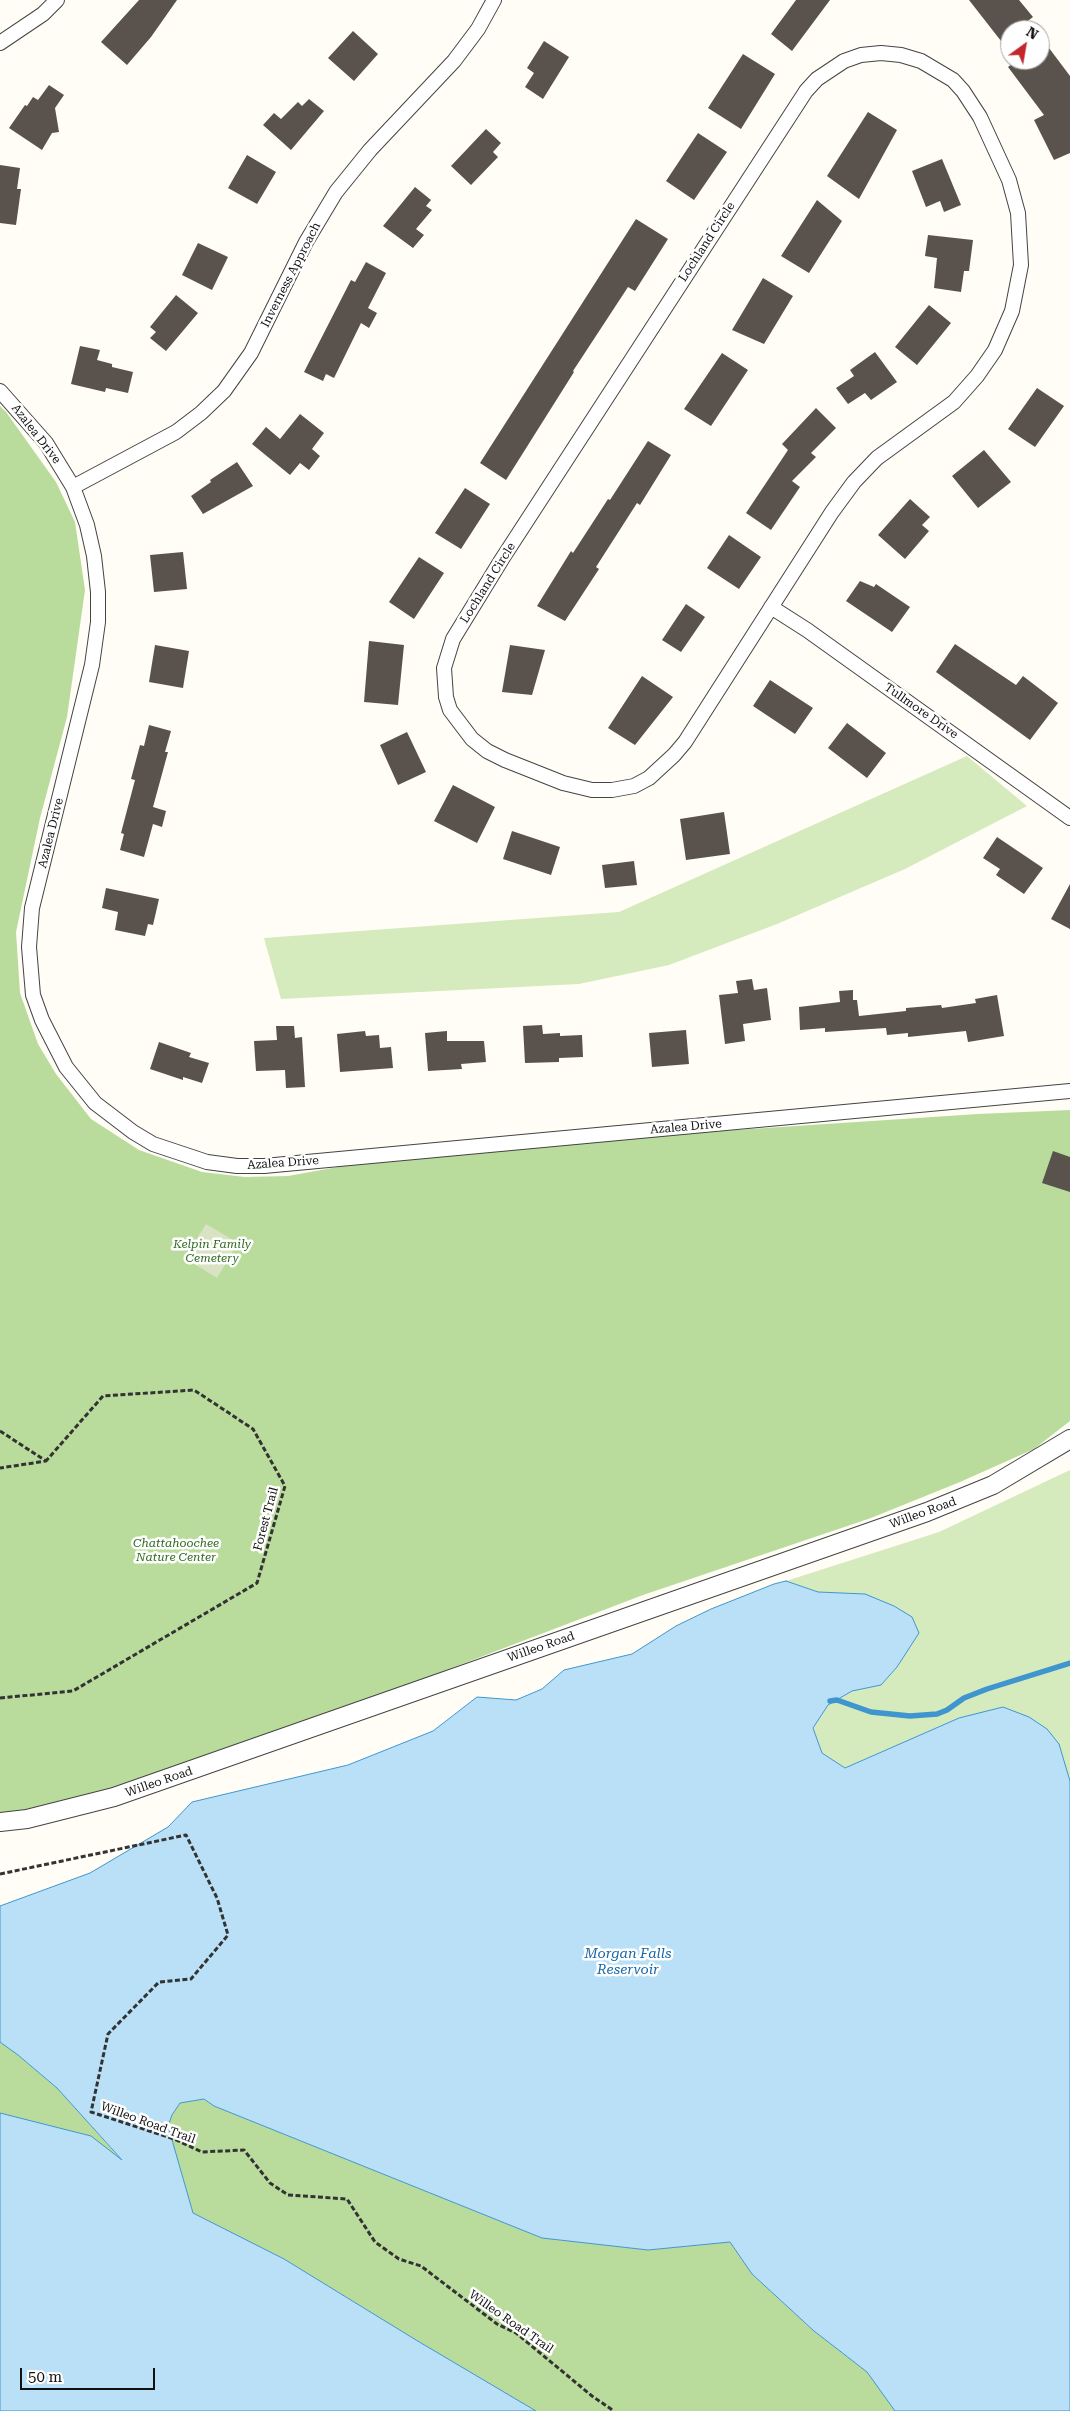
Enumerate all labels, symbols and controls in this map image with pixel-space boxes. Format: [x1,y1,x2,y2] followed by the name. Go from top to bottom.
[1000,20,1050,70] north arrow
[1024,23,1041,43] text: N
[676,199,738,285] street label: Lochland Circle
[258,220,324,330] street label: Inverness Approach
[8,401,64,467] street label: Azalea Drive
[457,540,519,626] street label: Lochland Circle
[881,680,961,742] street label: Tullmore Drive
[35,796,67,870] street label: Azalea Drive
[650,1117,722,1137] street label: Azalea Drive
[247,1153,319,1173] street label: Azalea Drive
[173,1237,251,1265] park label: Kelpin Family Cemetery
[251,1486,281,1552] street label: Forest Trail
[888,1494,958,1532] street label: Willeo Road
[133,1536,219,1564] park label: Chattahoochee Nature Center
[506,1629,576,1665] street label: Willeo Road
[124,1764,194,1800] street label: Willeo Road
[584,1946,672,1978] water label: Morgan Falls Reservoir
[99,2099,197,2147] street label: Willeo Road Trail
[466,2288,556,2356] street label: Willeo Road Trail
[22,2358,158,2390] scale bar
[28,2368,62,2386] text: 50 m

